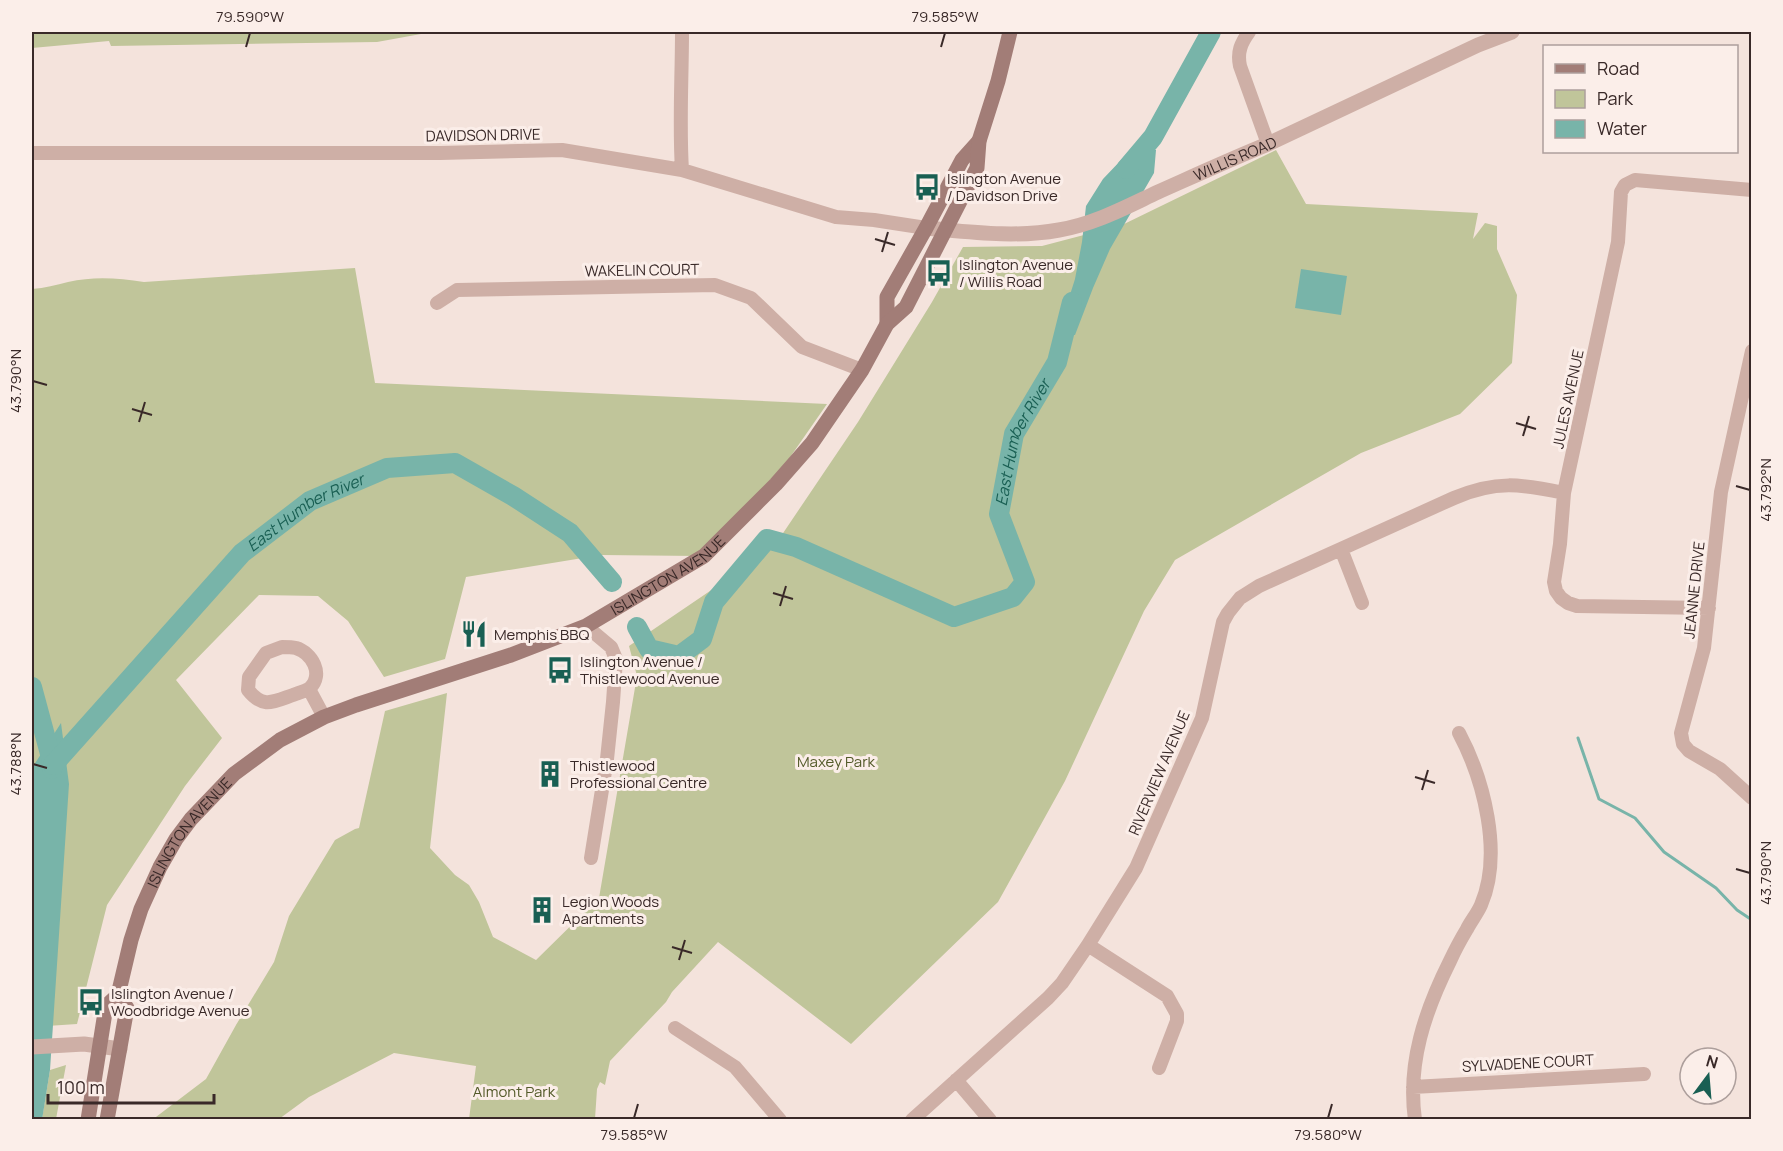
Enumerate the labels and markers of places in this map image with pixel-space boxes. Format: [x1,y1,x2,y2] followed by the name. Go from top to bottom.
[947,168,1061,206] place label: Islington Avenue / Davidson Drive
[912,172,942,202] bus stop icon: Islington Avenue / Davidson Drive
[959,254,1073,292] place label: Islington Avenue / Willis Road
[924,258,954,288] bus stop icon: Islington Avenue / Willis Road
[459,619,489,649] restaurant icon: Memphis BBQ
[494,624,589,645] place label: Memphis BBQ
[580,651,720,689] place label: Islington Avenue / Thistlewood Avenue
[545,655,575,685] bus stop icon: Islington Avenue / Thistlewood Avenue
[570,755,707,793] place label: Thistlewood Professional Centre
[535,759,565,789] building icon: Thistlewood Professional Centre
[562,891,659,929] place label: Legion Woods Apartments
[527,895,557,925] building icon: Legion Woods Apartments
[111,983,250,1021] place label: Islington Avenue / Woodbridge Avenue
[76,987,106,1017] bus stop icon: Islington Avenue / Woodbridge Avenue

